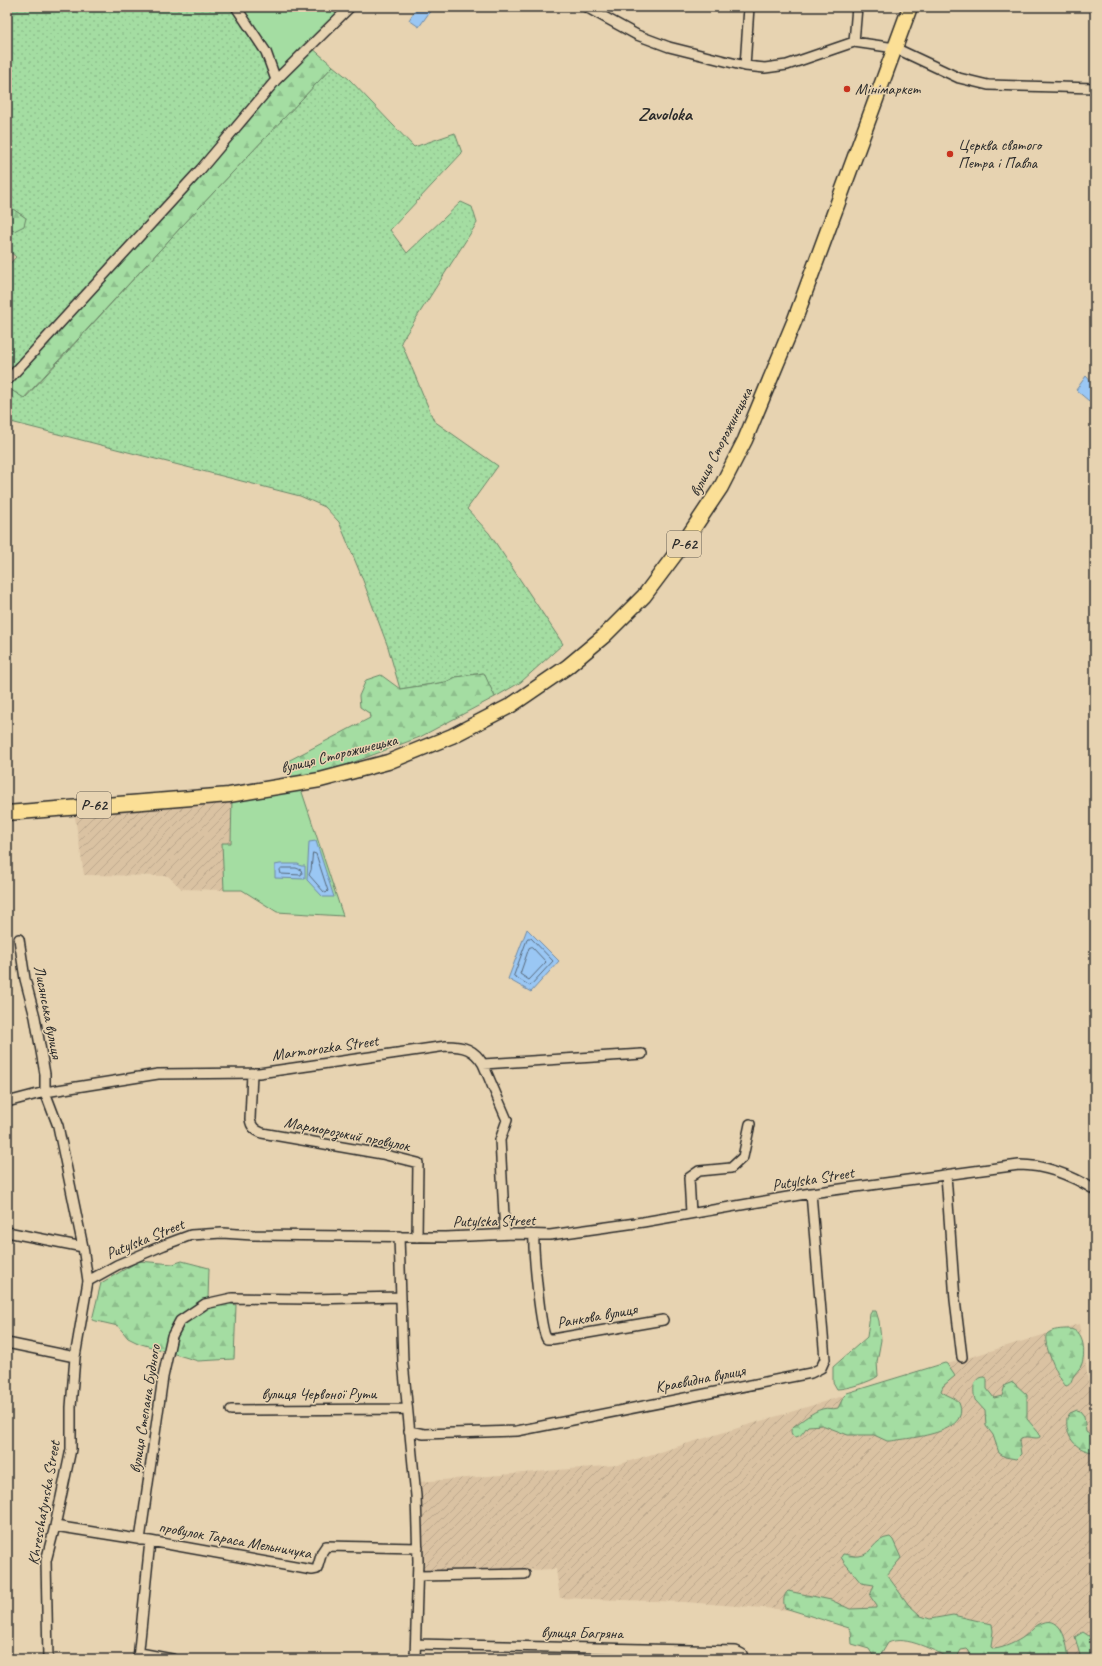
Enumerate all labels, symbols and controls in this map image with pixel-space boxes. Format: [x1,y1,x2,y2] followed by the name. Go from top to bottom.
[855,79,922,99] place label: Мінімаркет
[842,84,852,94] marker: Мінімаркет
[638,103,694,125] district label: Zavoloka
[958,135,1044,173] place label: Церква святого Петра і Павла
[945,149,955,159] marker: Церква святого Петра і Павла
[685,383,758,500] street label: вулиця Сторожинецька
[667,531,701,557] road number: Р-62
[279,729,401,778] street label: вулиця Сторожинецька
[77,792,111,818] road number: Р-62
[29,964,67,1062] street label: Лисянська вулиця
[270,1030,381,1065] street label: Marmorozka Street
[283,1112,413,1156] street label: Марморозький провулок
[771,1162,857,1195] street label: Putylska Street
[453,1210,537,1232] street label: Putylska Street
[103,1214,189,1264] street label: Putylska Street
[555,1299,640,1333] street label: Ранкова вулиця
[125,1342,165,1475] street label: вулиця Степана Будного
[653,1360,748,1397] street label: Краєвидна вулиця
[261,1384,377,1404] street label: вулиця Червоної Рути
[23,1438,65,1567] street label: Khreschatynska Street
[157,1517,314,1563] street label: провулок Тараса Мельничука
[541,1622,624,1644] street label: вулиця Багряна

